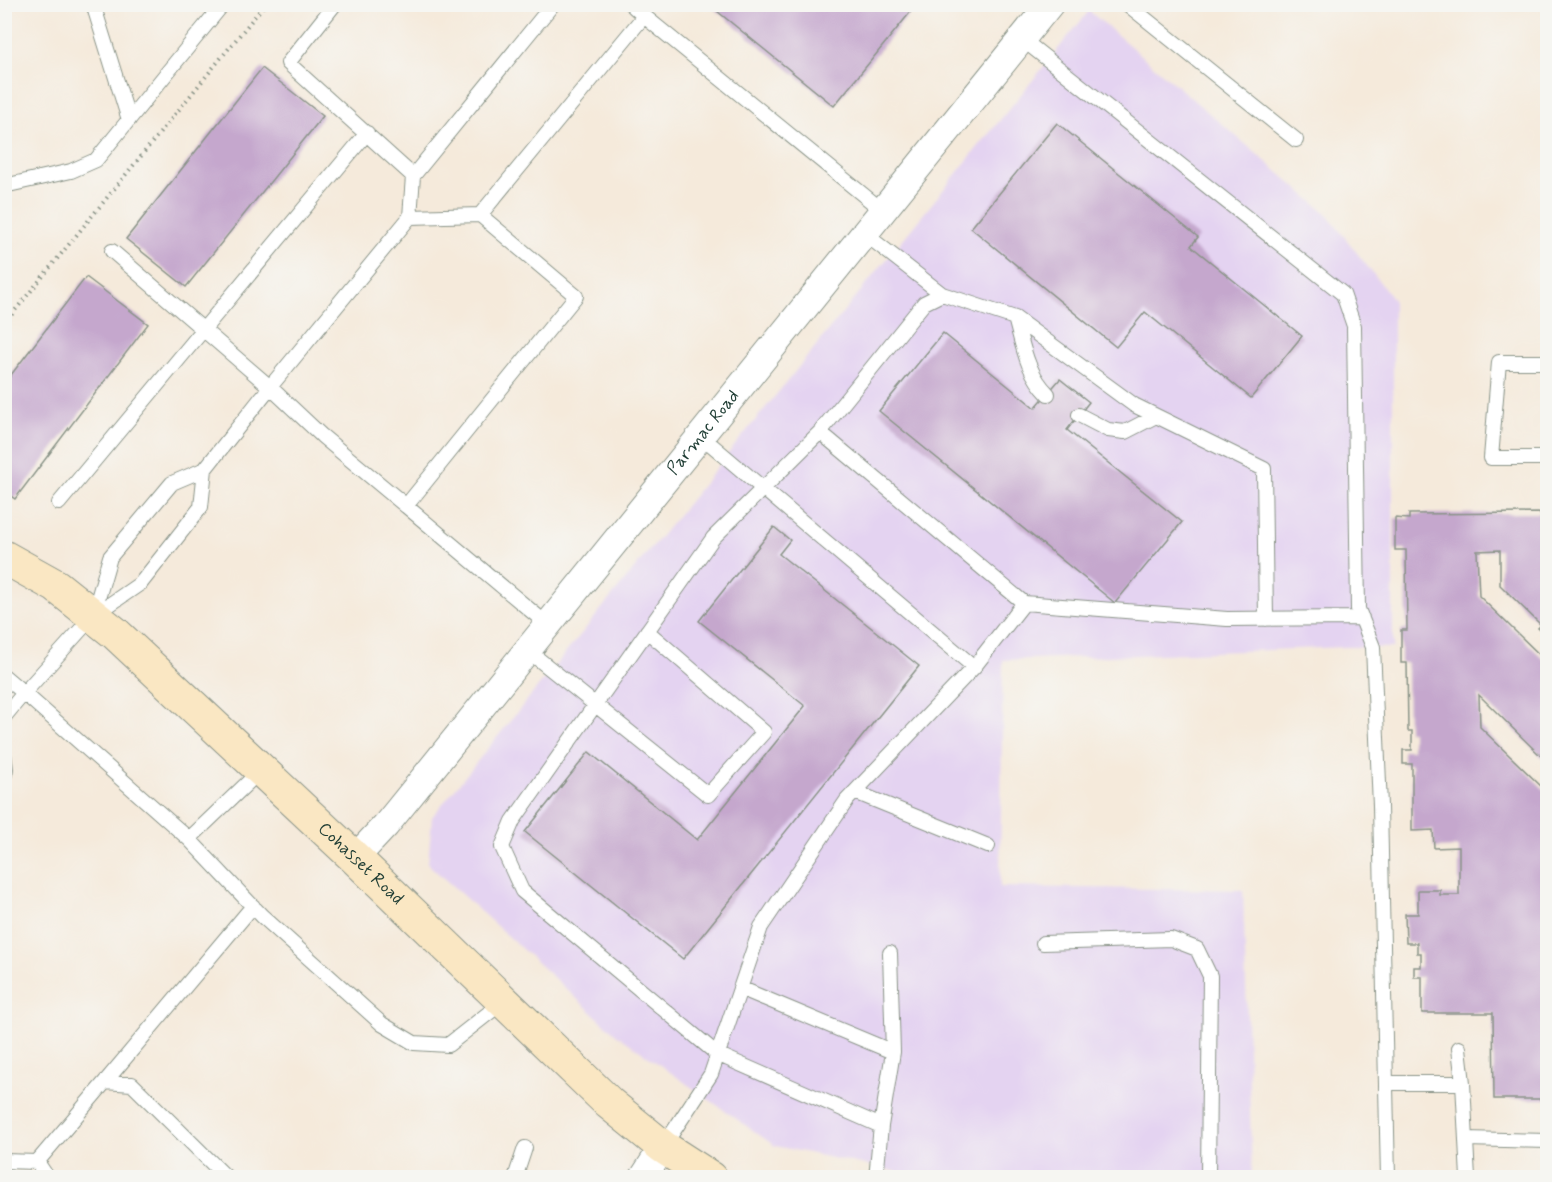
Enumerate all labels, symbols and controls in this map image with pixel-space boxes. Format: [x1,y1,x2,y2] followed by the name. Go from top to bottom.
[662,385,745,480] street label: Parmac Road
[312,817,409,910] street label: Cohasset Road

